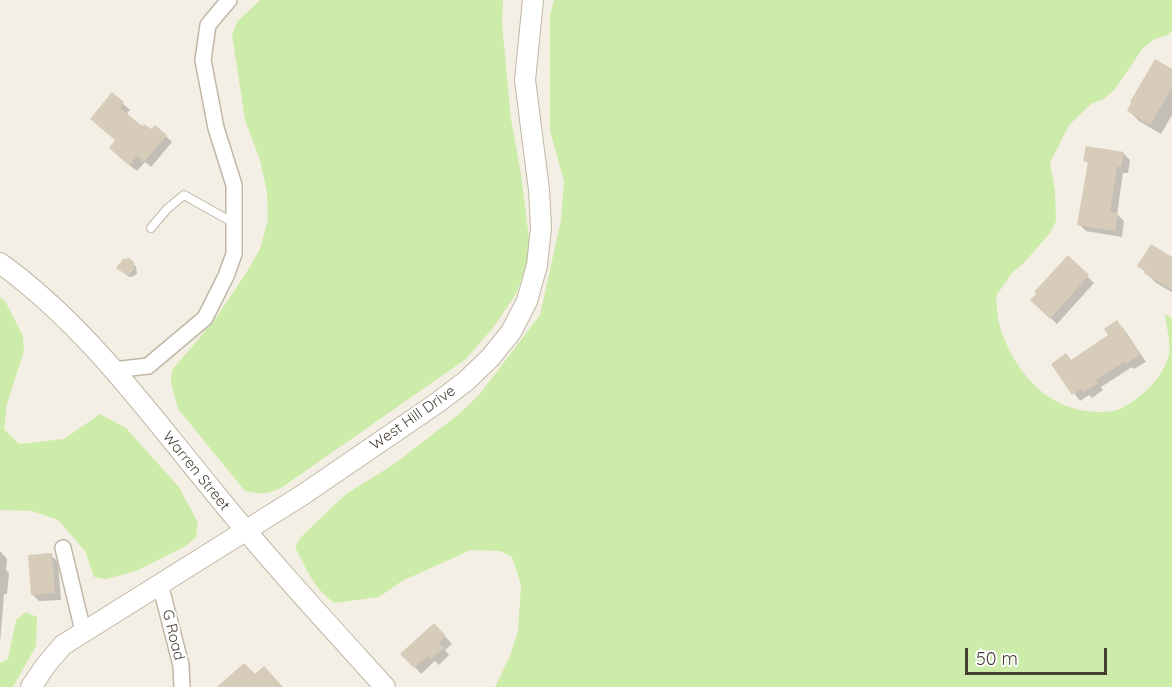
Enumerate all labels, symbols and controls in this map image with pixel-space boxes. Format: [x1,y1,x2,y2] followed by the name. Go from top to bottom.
[367,382,459,454] street label: West Hill Drive
[159,428,233,514] street label: Warren Street
[158,608,188,662] street label: G Road
[968,636,1110,674] scale bar
[976,647,1018,670] text: 50 m

